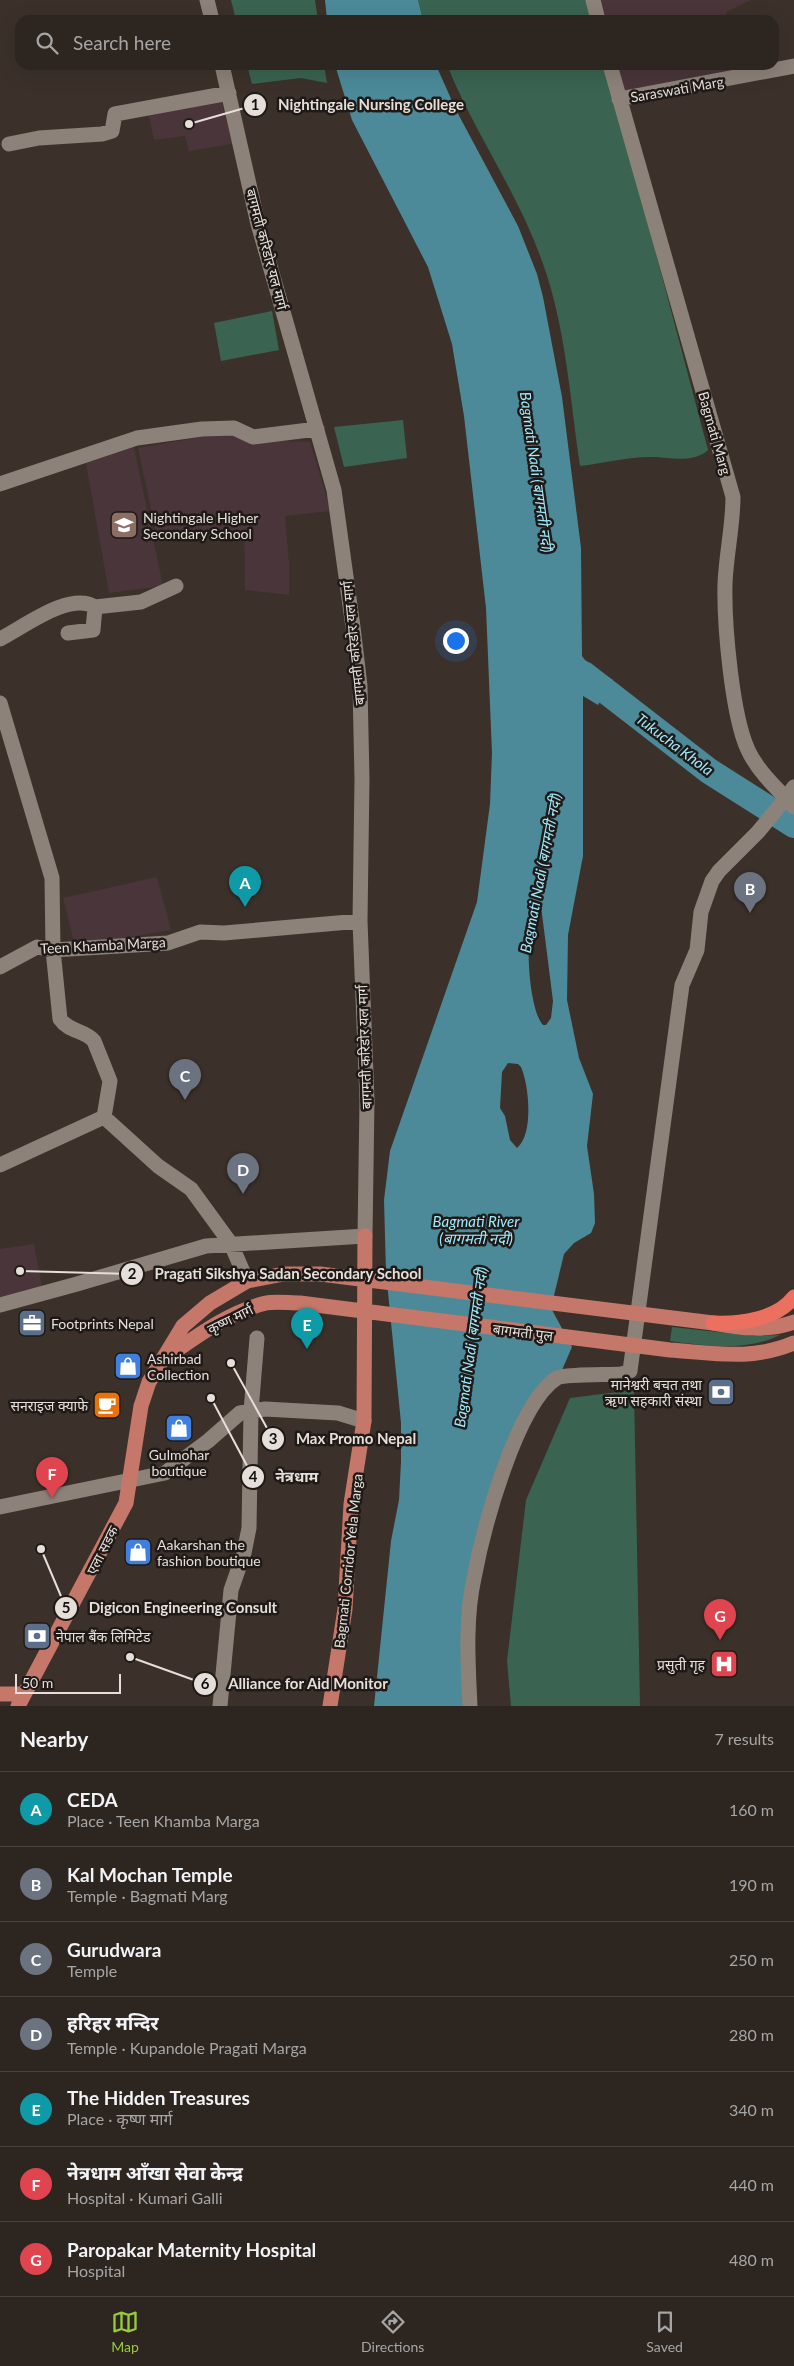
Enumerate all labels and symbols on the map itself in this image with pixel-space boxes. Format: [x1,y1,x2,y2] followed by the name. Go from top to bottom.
[629,72,725,106] street label: Saraswati Marg
[243,90,474,120] callout: Nightingale Nursing College
[251,95,259,113] text: 1
[278,95,464,113] text: Nightingale Nursing College
[243,187,292,312] street label: बागमती करिडोर यल मार्ग
[695,389,735,477] street label: Bagmati Marg
[517,390,557,554] water label: Bagmati Nadi (बागमती नदी)
[143,509,258,542] place label: Nightingale Higher Secondary School
[109,510,139,540] school or university icon: Nightingale Higher Secondary School
[338,579,368,706] street label: बागमती करिडोर यल मार्ग
[443,628,469,654] your location
[633,709,717,779] water label: Tukucha Khola
[516,792,564,954] water label: Bagmati Nadi (बागमती नदी)
[229,866,261,907] pin: A
[734,872,766,913] pin: B
[40,933,166,957] street label: Teen Khamba Marga
[353,983,375,1110] street label: बागमती करिडोर यल मार्ग
[169,1059,201,1100] pin: C
[227,1153,259,1194] pin: D
[433,1212,520,1247] water label: Bagmati River (बागमती नदी)
[119,1259,432,1289] callout: Pragati Sikshya Sadan Secondary School
[128,1264,137,1282] text: 2
[155,1264,421,1282] text: Pragati Sikshya Sadan Secondary School
[450,1265,490,1429] water label: Bagmati Nadi (बागमती नदी)
[204,1300,258,1339] street label: कृष्ण मार्ग
[17,1308,47,1338] office icon: Footprints Nepal
[291,1308,323,1349] pin: E
[51,1315,154,1332] place label: Footprints Nepal
[492,1320,555,1346] street label: बागमती पुल
[147,1350,209,1383] place label: Ashirbad Collection
[113,1351,143,1381] shop icon: Ashirbad Collection
[605,1376,702,1409] place label: मानेश्वरी बचत तथा ऋण सहकारी संस्था
[706,1377,736,1407] bank icon: मानेश्वरी बचत तथा ऋण सहकारी संस्था
[92,1390,122,1420] cafe icon: सनराइज क्याफे
[11,1397,88,1414] place label: सनराइज क्याफे
[164,1413,194,1443] shop icon: Gulmohar boutique
[261,1424,426,1454] callout: Max Promo Nepal
[269,1429,277,1447] text: 3
[296,1429,416,1447] text: Max Promo Nepal
[149,1446,209,1479] place label: Gulmohar boutique
[36,1457,68,1498] pin: F
[240,1462,328,1492] callout: नेत्रधाम
[249,1467,258,1485] text: 4
[276,1467,319,1485] text: नेत्रधाम
[330,1473,366,1649] street label: Bagmati Corridor Yela Marga
[83,1523,122,1577] street label: एला सडक
[157,1536,261,1569] place label: Aakarshan the fashion boutique
[123,1537,153,1567] shop icon: Aakarshan the fashion boutique
[54,1593,287,1623] callout: Digicon Engineering Consult
[62,1598,70,1616] text: 5
[89,1598,278,1616] text: Digicon Engineering Consult
[704,1599,736,1640] pin: G
[22,1621,52,1651] bank icon: नेपाल बैंक लिमिटेड
[56,1628,151,1645] place label: नेपाल बैंक लिमिटेड
[709,1649,739,1679] hospital icon: प्रसुती गृह
[657,1656,706,1675] place label: प्रसुती गृह
[193,1669,398,1699] callout: Alliance for Aid Monitor
[15,1671,121,1694] scale bar
[201,1674,210,1692] text: 6
[227,1674,388,1692] text: Alliance for Aid Monitor

